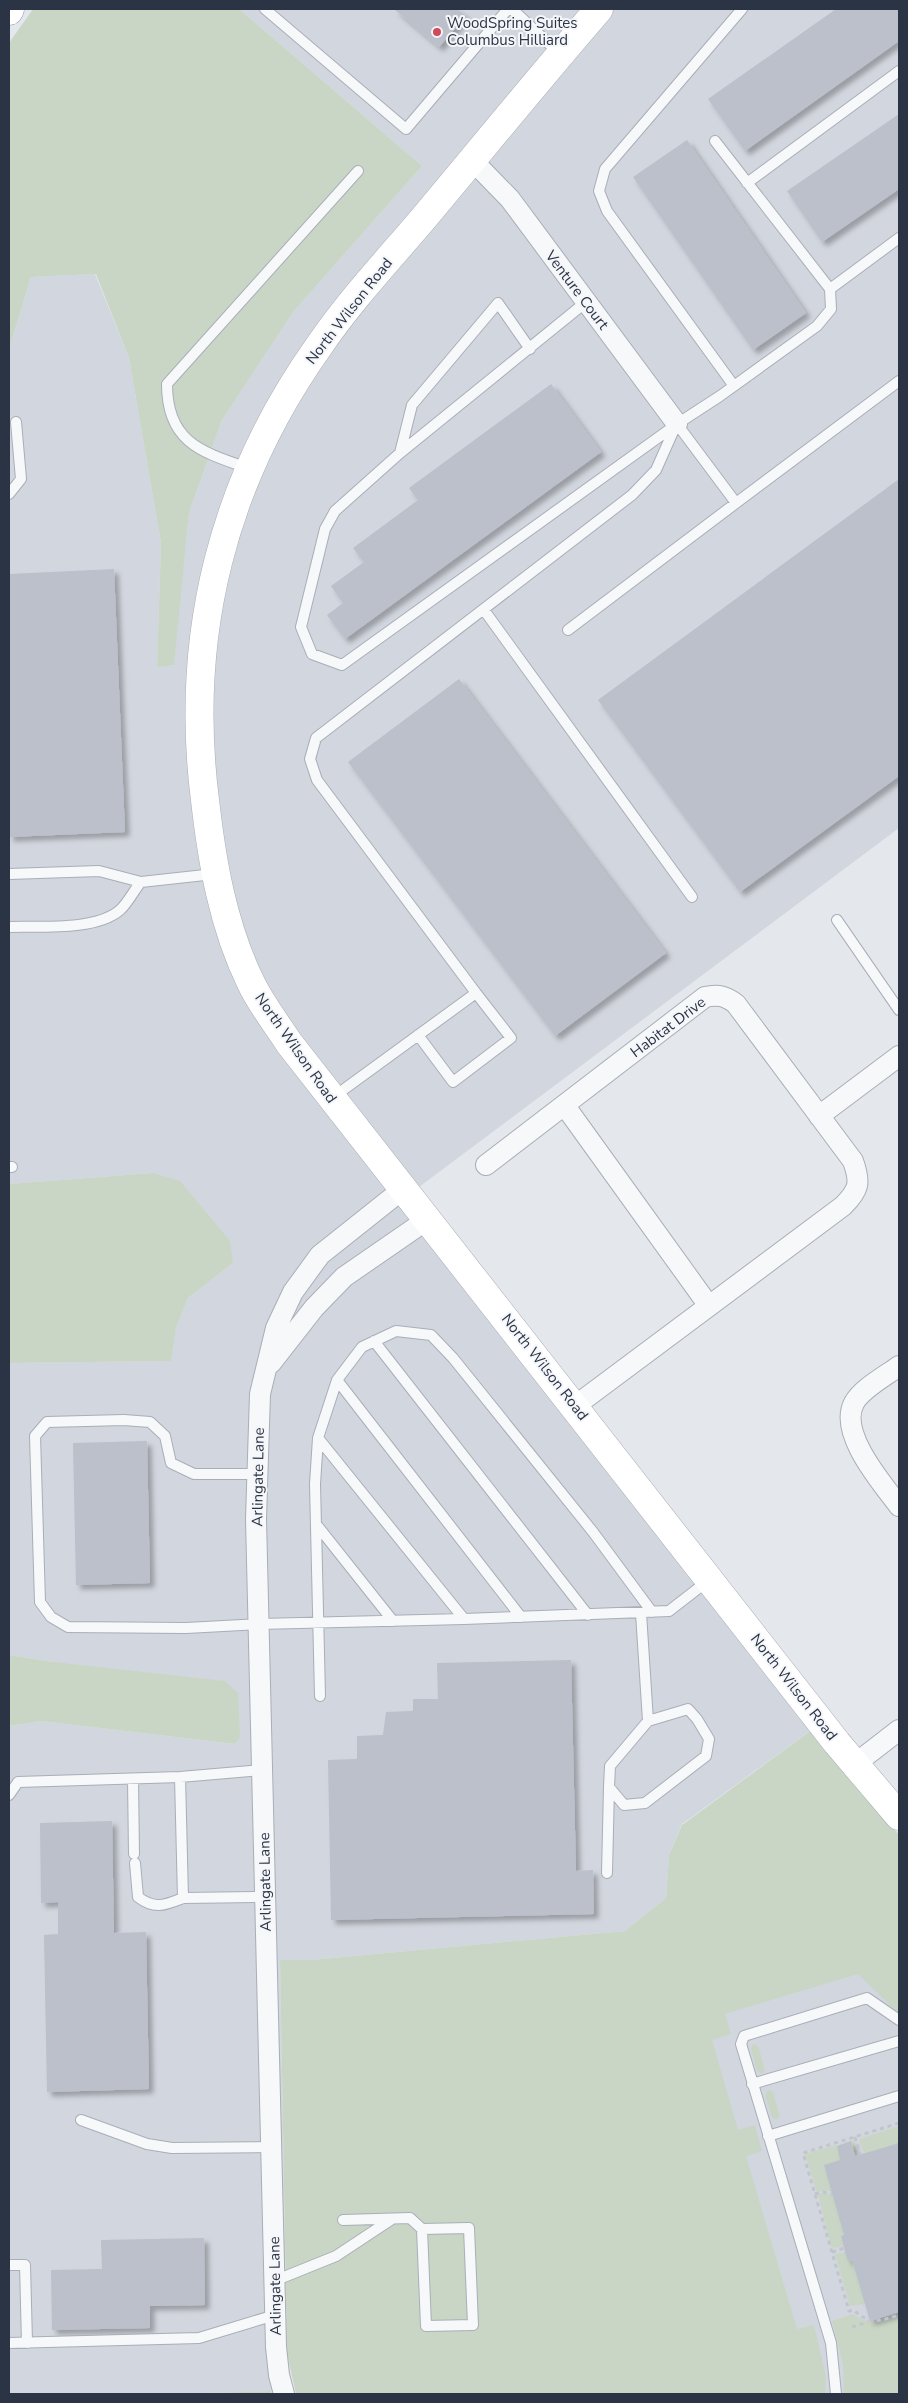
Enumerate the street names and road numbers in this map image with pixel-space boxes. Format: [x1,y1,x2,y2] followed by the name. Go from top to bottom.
[540,246,614,334] street label: Venture Court
[301,254,397,368] street label: North Wilson Road
[251,989,341,1107] street label: North Wilson Road
[626,992,710,1062] street label: Habitat Drive
[497,1310,593,1424] street label: North Wilson Road
[247,1427,269,1527] street label: Arlingate Lane
[746,1630,842,1744] street label: North Wilson Road
[254,1832,276,1932] street label: Arlingate Lane
[264,2236,286,2336] street label: Arlingate Lane

